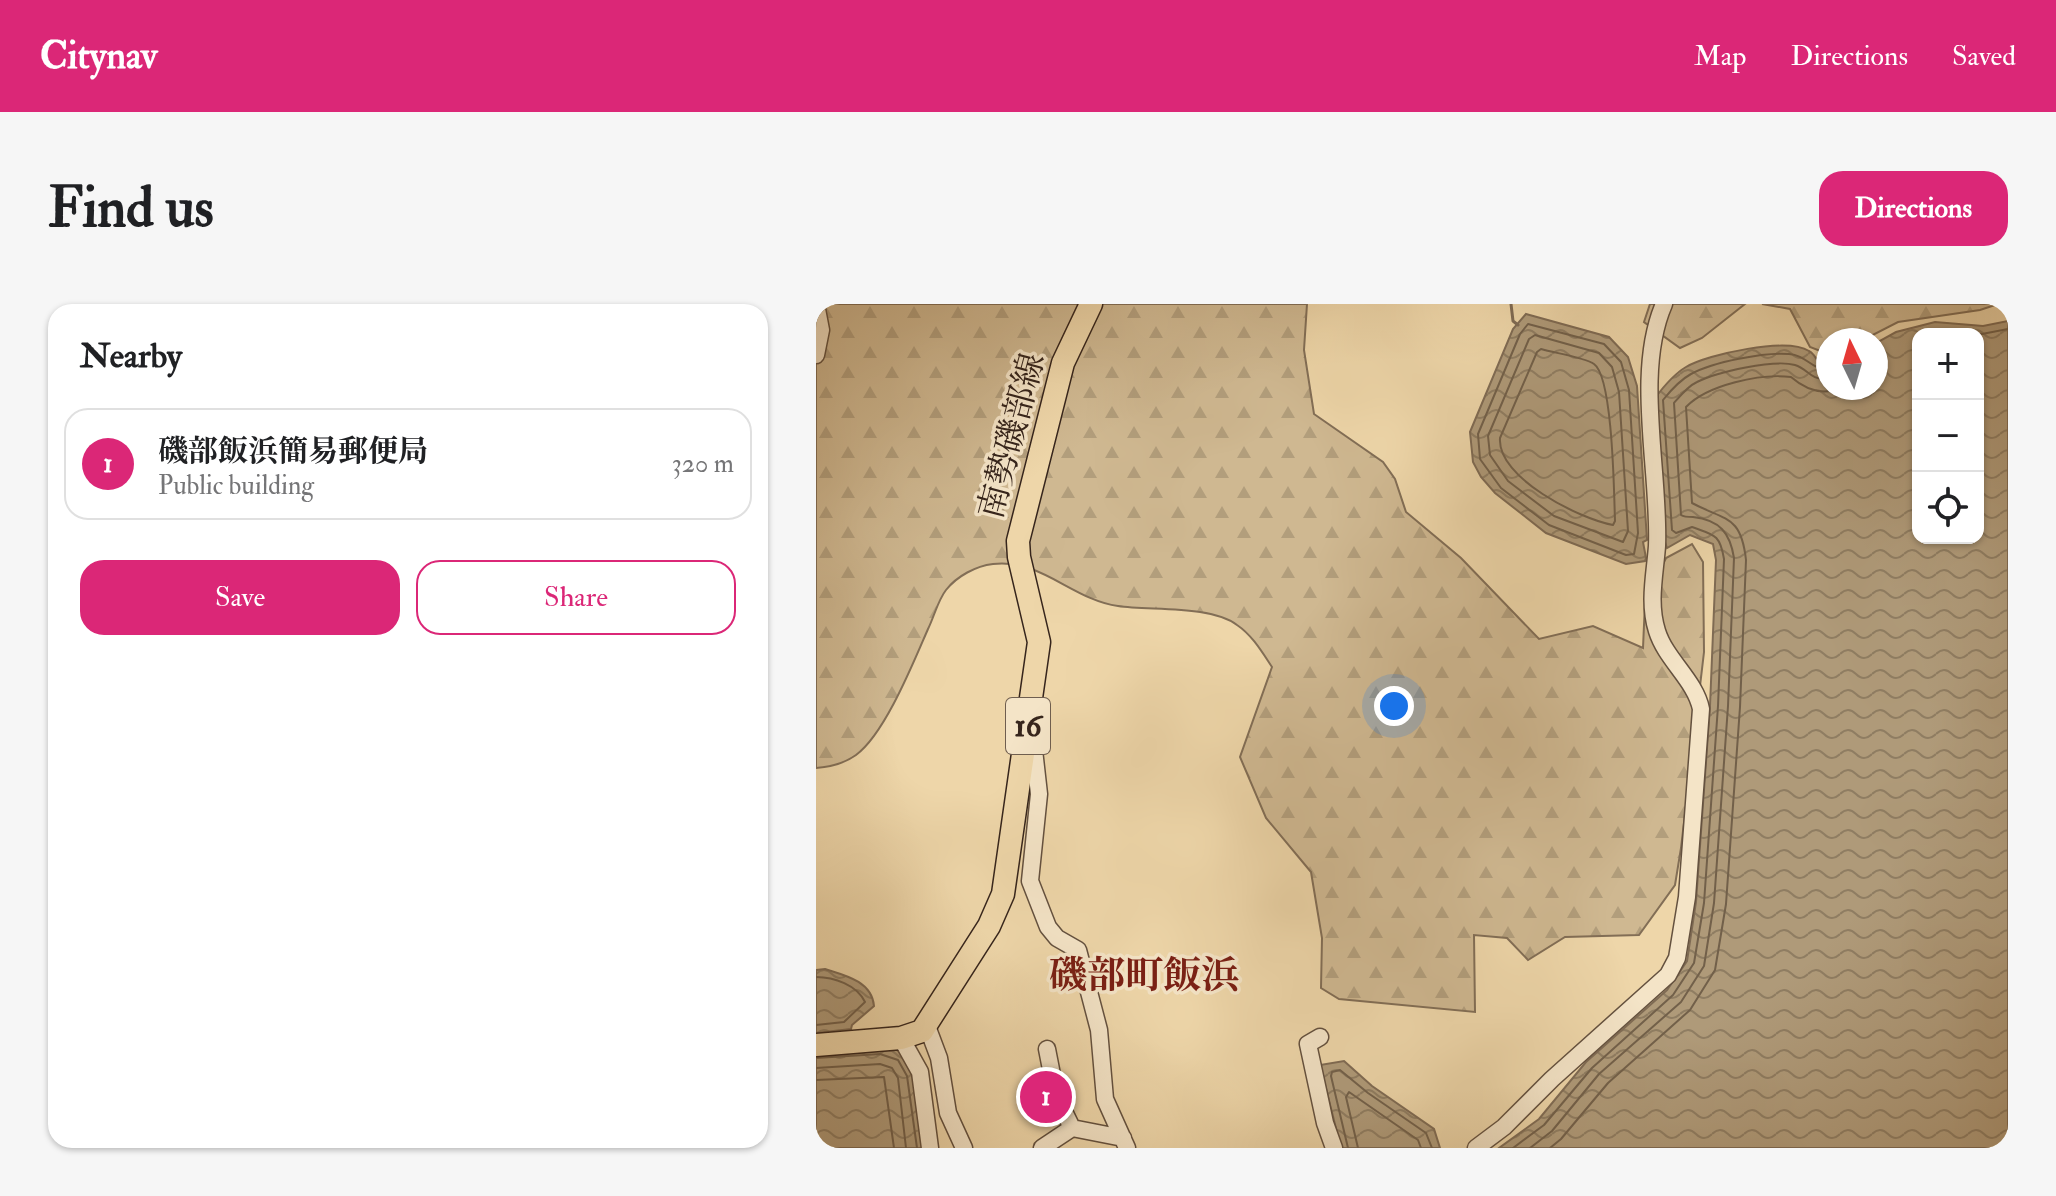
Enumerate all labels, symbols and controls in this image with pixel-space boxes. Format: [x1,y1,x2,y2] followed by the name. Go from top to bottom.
[40,32,157,80] text: Citynav
[1694,39,1747,74] text: Map
[1791,39,1908,74] text: Directions
[1952,39,2016,74] text: Saved
[1819,171,2008,246] button: Directions
[48,173,214,244] text: Find us
[1816,328,1888,400] north arrow
[1912,328,1984,544] map controls
[1912,328,1984,400] button: +
[80,335,182,378] text: Nearby
[969,348,1055,524] street label: 南勢磯部線
[1912,400,1984,472] button: −
[158,433,428,470] text: 磯部飯浜簡易郵便局
[103,448,113,480] text: 1
[672,448,734,480] text: 320 m
[158,470,314,502] text: Public building
[1912,472,1984,544] button: locate
[80,560,400,635] button: Save
[416,560,736,635] button: Share
[1374,686,1414,726] your location
[1006,698,1050,754] road number: 16
[1049,952,1239,1000] district label: 磯部町飯浜
[1020,1067,1072,1127] pin: 1

